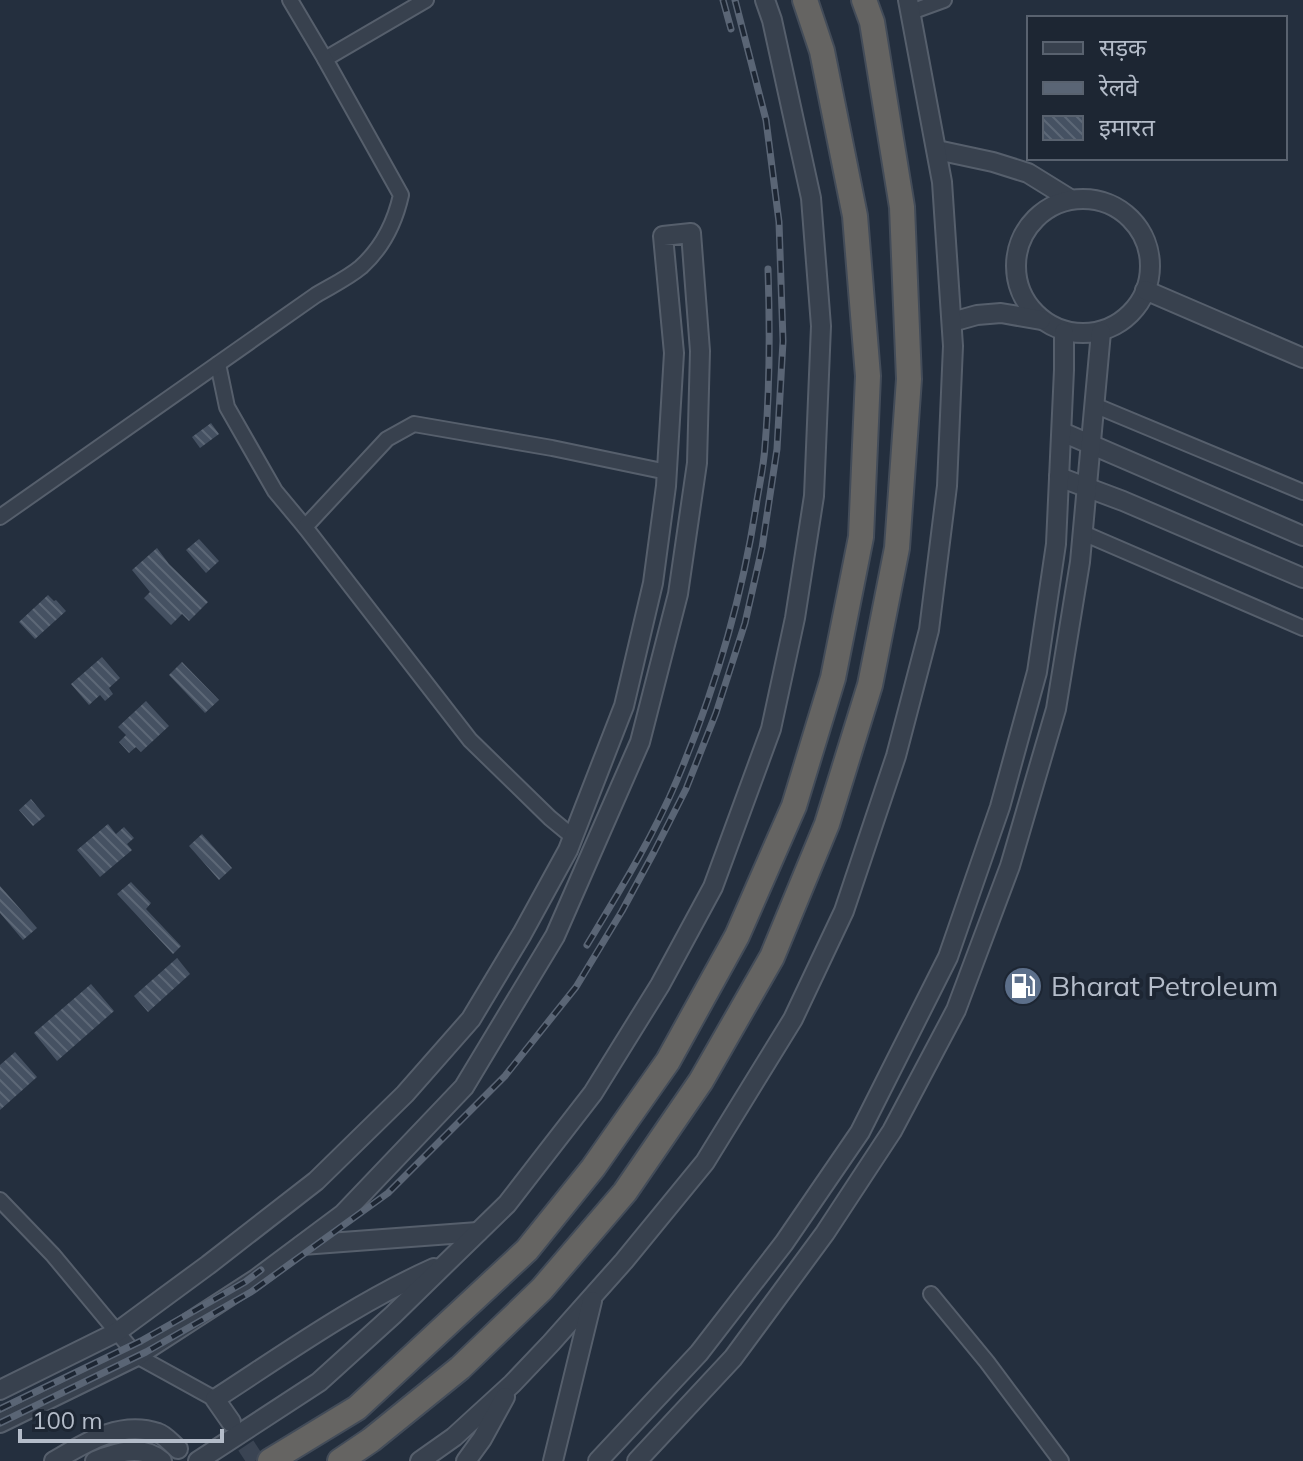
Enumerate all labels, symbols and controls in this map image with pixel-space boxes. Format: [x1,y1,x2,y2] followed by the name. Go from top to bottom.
[1027,16,1287,160] legend
[1099,32,1147,62] text: सड़क
[1098,72,1139,102] text: रेलवे
[1099,112,1156,142] text: इमारत
[1002,965,1044,1007] fuel station icon: Bharat Petroleum
[1051,968,1278,1003] place label: Bharat Petroleum
[20,1393,222,1443] scale bar
[32,1405,103,1435] text: 100 m

